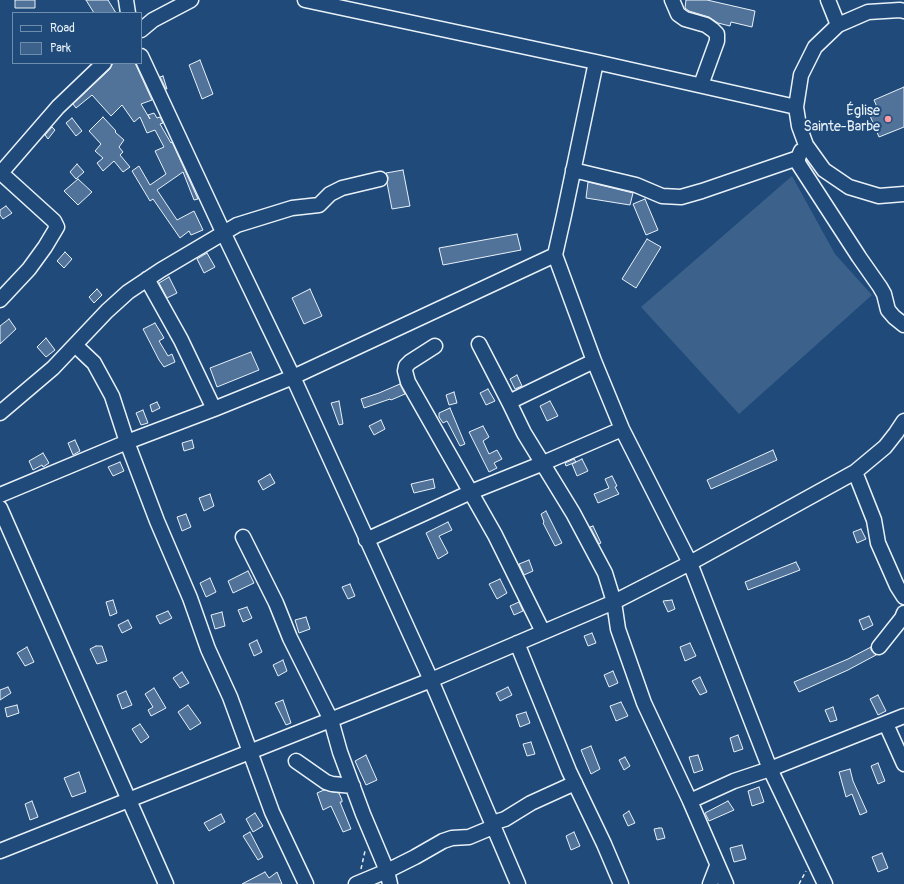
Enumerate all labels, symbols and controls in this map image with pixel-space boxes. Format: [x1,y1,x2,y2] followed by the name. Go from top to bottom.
[12,12,142,64] legend
[50,21,75,36] text: Road
[50,41,71,56] text: Park
[803,103,880,136] place label: Église Sainte-Barbe
[883,114,893,124] marker: Église Sainte-Barbe

